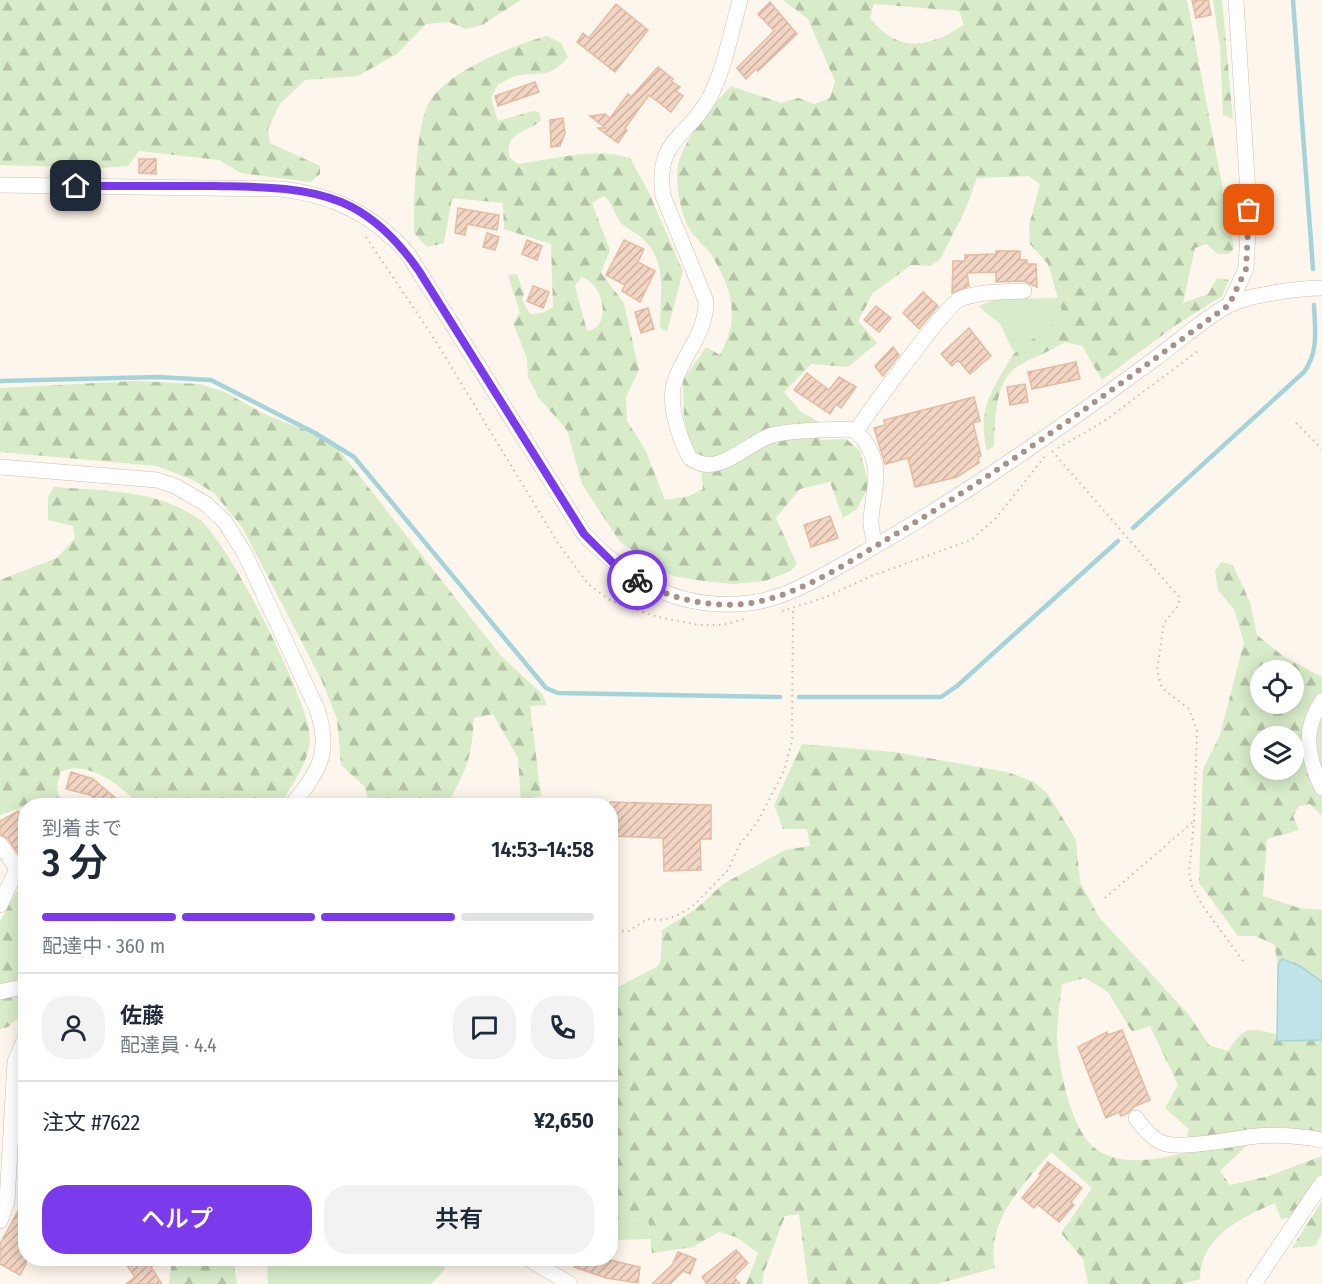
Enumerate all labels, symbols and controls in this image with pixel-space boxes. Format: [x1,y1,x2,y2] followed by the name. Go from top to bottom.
[50,160,101,211] pin
[59,169,92,202] icon: home
[1223,184,1274,235] pin
[1232,193,1265,226] icon: bag
[607,550,667,610] courier
[621,564,654,597] icon: bike
[1250,660,1304,780] map controls
[1250,660,1304,714] button: locate
[1250,726,1304,780] button: layers
[42,816,122,840] text: 到着まで
[491,836,594,863] text: 14:53–14:58
[42,840,108,886] text: 3 分
[42,934,165,958] text: 配達中 · 360 m
[42,996,105,1059] button: person
[453,996,516,1059] button: chat
[531,996,594,1059] button: phone
[120,1002,164,1029] text: 佐藤
[120,1033,217,1057] text: 配達員 · 4.4
[534,1107,594,1134] text: ¥2,650
[42,1109,140,1136] text: 注文 #7622
[42,1185,312,1254] button: ヘルプ
[324,1185,594,1254] button: 共有

